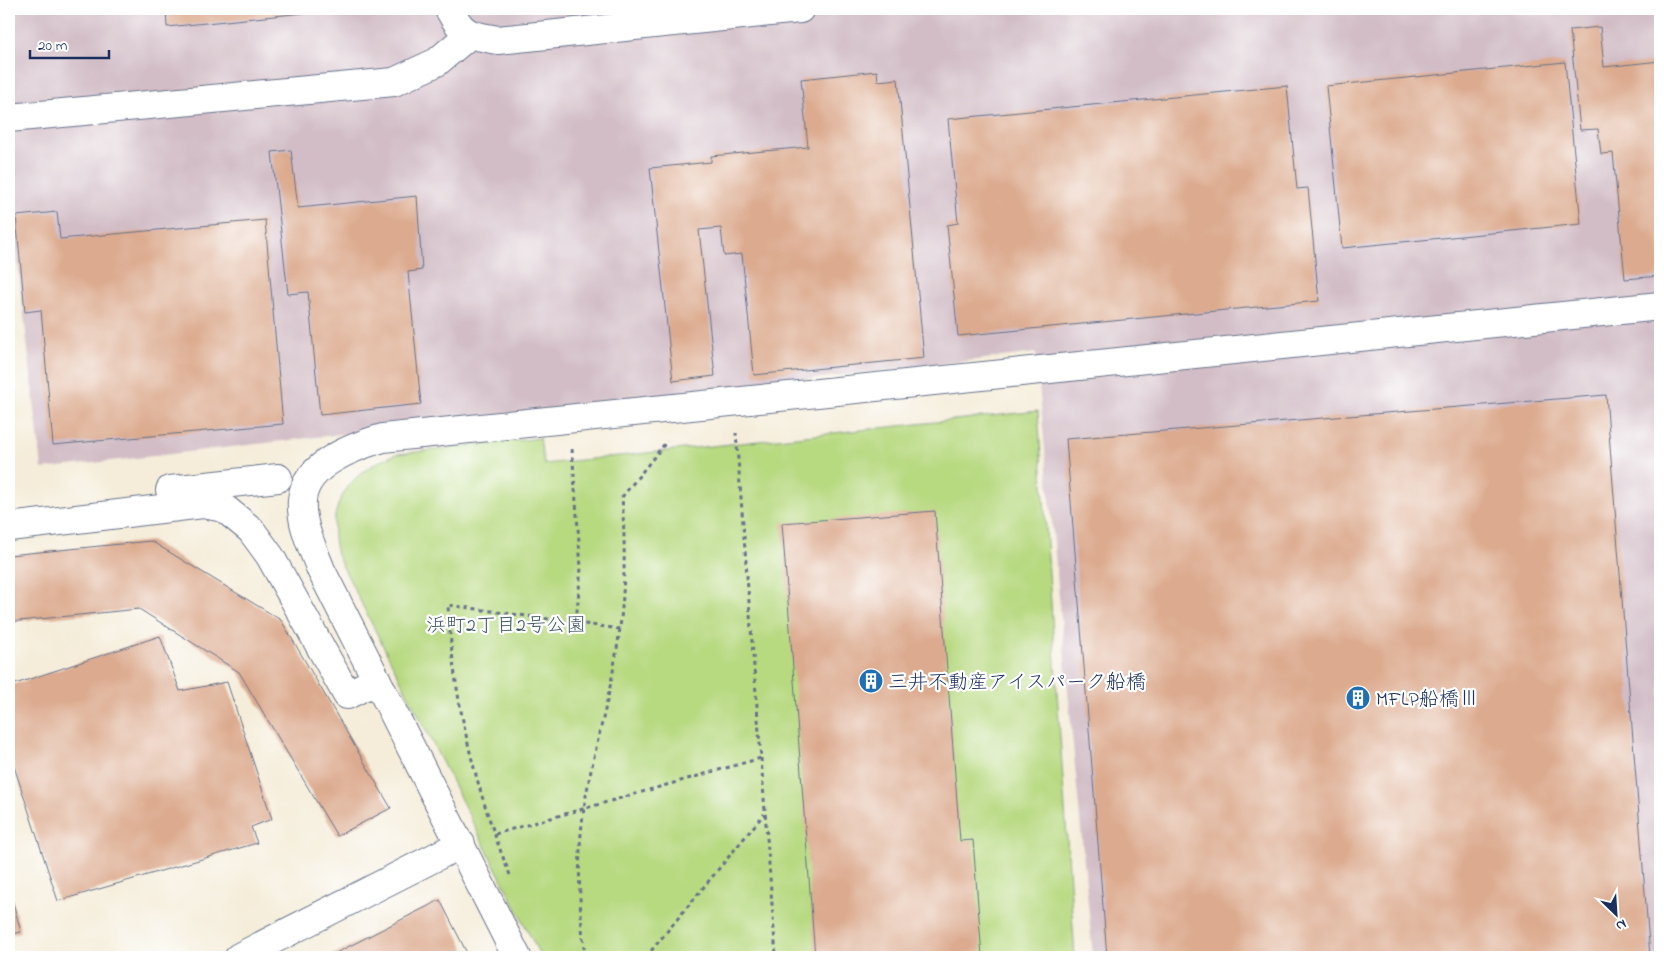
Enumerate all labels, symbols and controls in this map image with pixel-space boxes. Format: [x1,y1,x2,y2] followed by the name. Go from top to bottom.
[30,28,109,60] scale bar
[38,35,68,57] text: 20 m
[426,612,586,641] park label: 浜町2丁目2号公園
[858,668,884,694] building icon: 三井不動産アイスパーク船橋
[888,669,1146,698] place label: 三井不動産アイスパーク船橋
[1345,685,1371,711] building icon: MFLP船橋Ⅲ
[1376,686,1479,715] place label: MFLP船橋Ⅲ
[1592,888,1642,938] north arrow
[1612,913,1630,936] text: N

